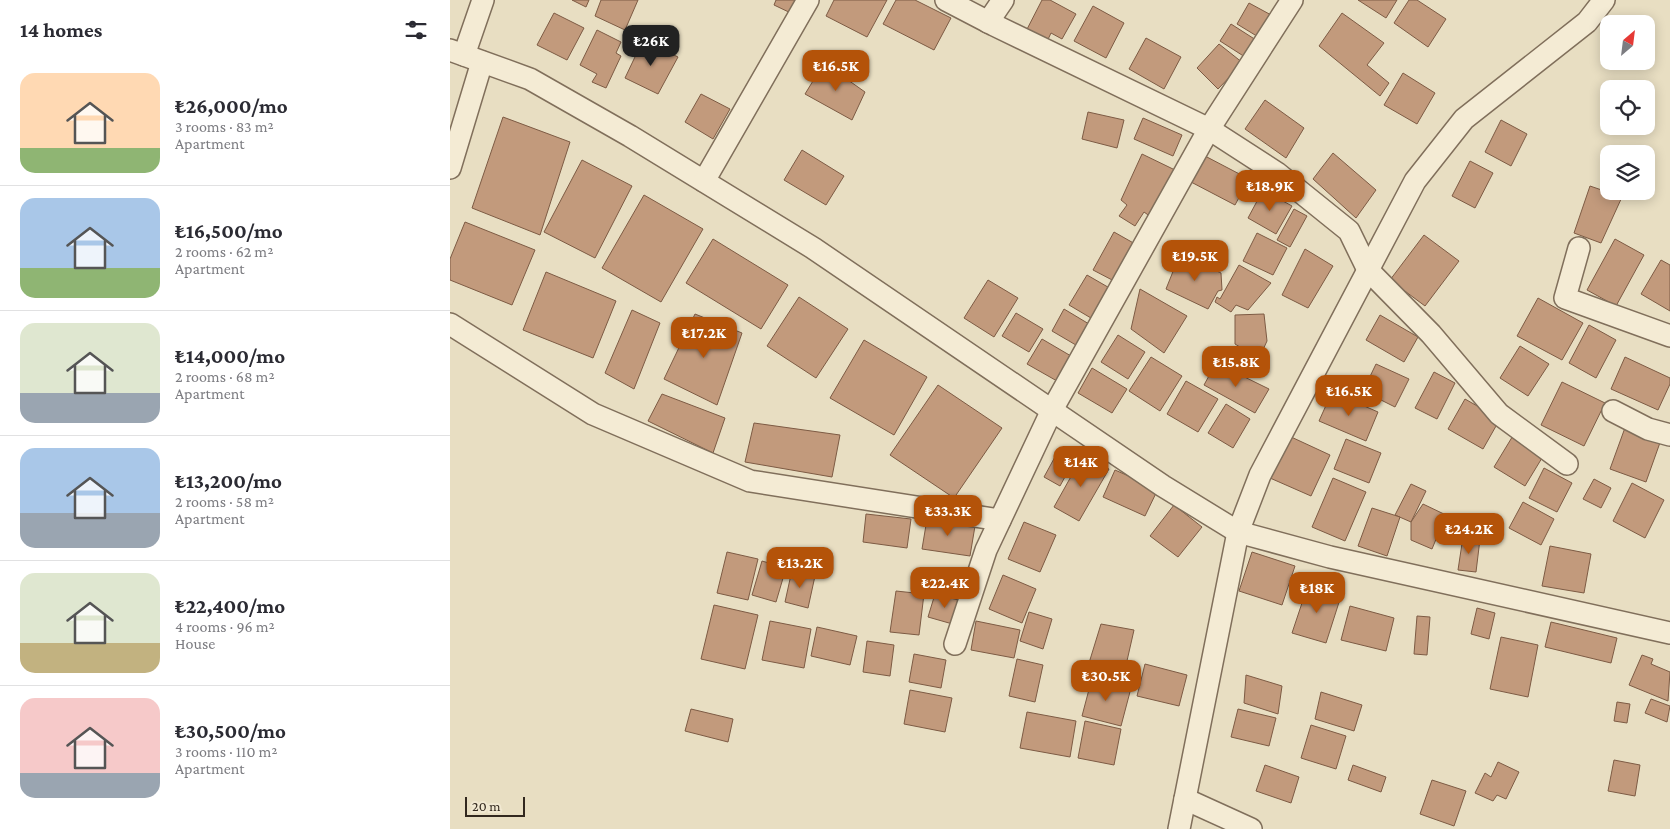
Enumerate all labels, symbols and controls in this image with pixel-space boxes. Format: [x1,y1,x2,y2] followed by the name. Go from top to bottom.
[1600,15,1655,70] north arrow
[1600,15,1655,200] map controls
[402,16,430,44] icon: filters
[20,18,102,42] text: 14 homes
[621,24,681,67] pin: ₺26K
[633,32,669,49] text: ₺26K
[795,49,877,92] pin: ₺16.5K
[813,57,859,74] text: ₺16.5K
[1600,80,1655,135] button: locate
[60,93,120,153] icon: home
[175,94,288,118] text: ₺26,000/mo
[175,118,274,135] text: 3 rooms · 83 m²
[175,135,245,152] text: Apartment
[1600,145,1655,200] button: layers
[1229,170,1311,212] pin: ₺18.9K
[1247,177,1293,194] text: ₺18.9K
[60,218,120,278] icon: home
[175,219,283,243] text: ₺16,500/mo
[1154,240,1236,282] pin: ₺19.5K
[175,243,273,260] text: 2 rooms · 62 m²
[1172,247,1218,264] text: ₺19.5K
[175,260,245,277] text: Apartment
[663,316,745,359] pin: ₺17.2K
[682,324,726,341] text: ₺17.2K
[60,343,120,403] icon: home
[175,344,285,368] text: ₺14,000/mo
[1195,346,1277,388] pin: ₺15.8K
[1213,353,1259,370] text: ₺15.8K
[175,368,275,385] text: 2 rooms · 68 m²
[1308,374,1390,417] pin: ₺16.5K
[1326,382,1372,399] text: ₺16.5K
[175,385,245,402] text: Apartment
[1051,446,1111,488] pin: ₺14K
[1064,453,1098,470] text: ₺14K
[60,468,120,528] icon: home
[175,469,282,493] text: ₺13,200/mo
[175,493,274,510] text: 2 rooms · 58 m²
[907,494,989,537] pin: ₺33.3K
[925,502,971,519] text: ₺33.3K
[175,510,245,527] text: Apartment
[1428,512,1510,555] pin: ₺24.2K
[1445,520,1493,537] text: ₺24.2K
[759,546,841,589] pin: ₺13.2K
[778,554,822,571] text: ₺13.2K
[904,566,986,609] pin: ₺22.4K
[1287,572,1347,614] pin: ₺18K
[921,574,969,591] text: ₺22.4K
[1300,579,1334,596] text: ₺18K
[60,593,120,653] icon: home
[175,594,285,618] text: ₺22,400/mo
[175,618,275,635] text: 4 rooms · 96 m²
[175,635,215,652] text: House
[1065,660,1147,702] pin: ₺30.5K
[1082,667,1130,684] text: ₺30.5K
[60,718,120,778] icon: home
[175,719,286,743] text: ₺30,500/mo
[175,743,278,760] text: 3 rooms · 110 m²
[175,760,245,777] text: Apartment
[465,794,525,817] scale bar
[472,798,500,814] text: 20 m

